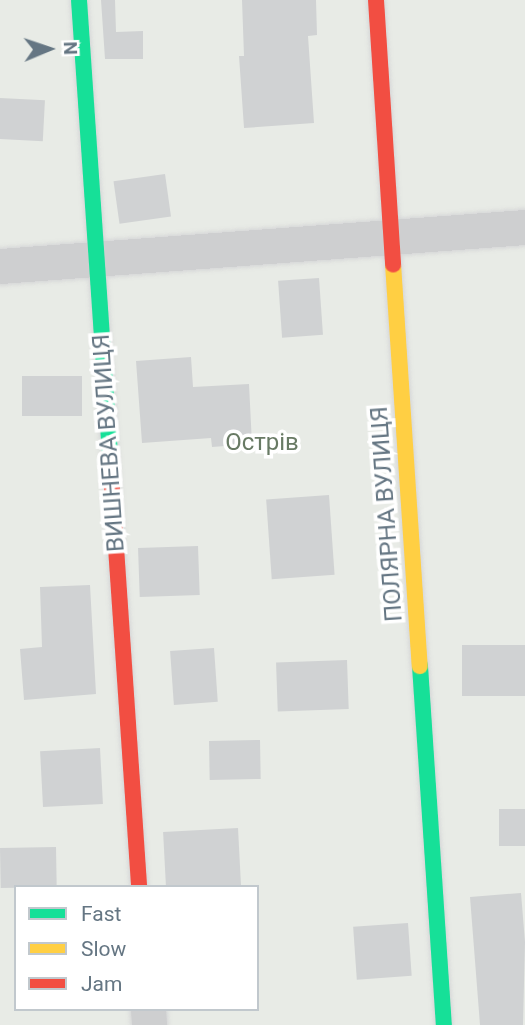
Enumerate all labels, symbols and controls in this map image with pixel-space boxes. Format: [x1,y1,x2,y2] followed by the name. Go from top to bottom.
[14,14,84,84] north arrow
[59,41,82,55] text: N
[87,333,131,553] street label: ВИШНЕВА ВУЛИЦЯ
[365,405,409,623] street label: ПОЛЯРНА ВУЛИЦЯ
[225,429,299,457] park label: Острів
[14,885,259,1011] legend
[81,902,121,926] text: Fast
[81,937,126,961] text: Slow
[81,972,122,996] text: Jam

